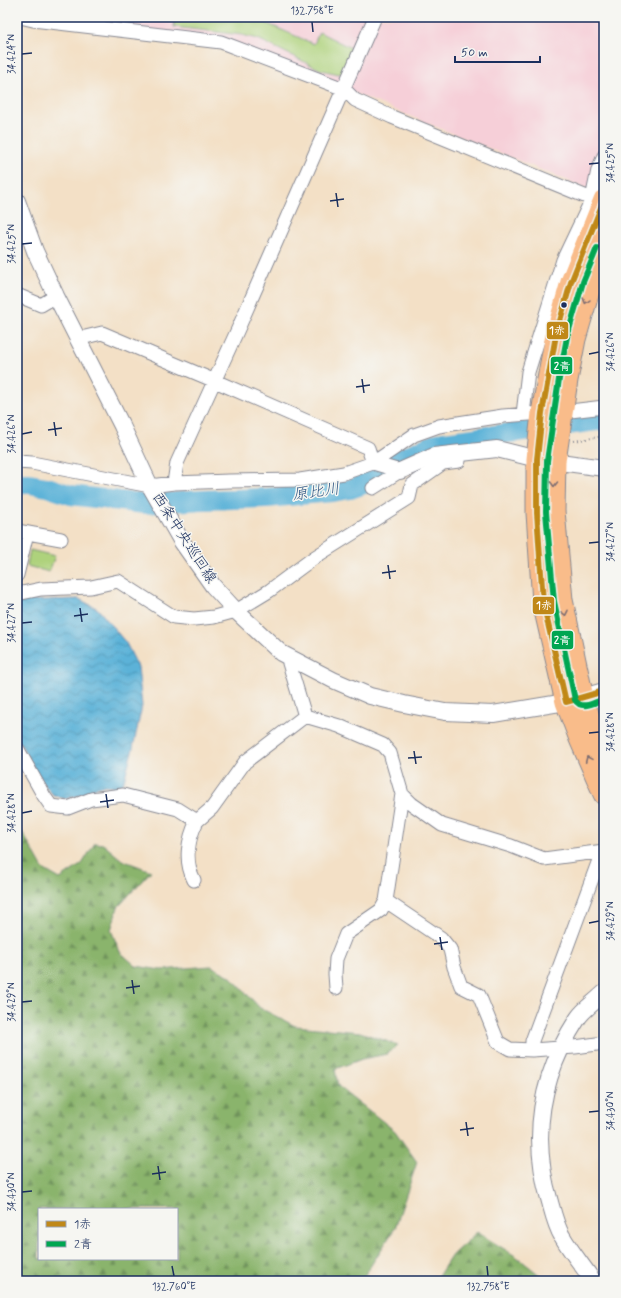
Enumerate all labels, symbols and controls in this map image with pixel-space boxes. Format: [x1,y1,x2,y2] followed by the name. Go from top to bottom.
[290,4,334,18] text: 132.758°E
[5,34,19,74] text: 34.424°N
[455,38,540,64] scale bar
[461,45,488,61] text: 50 m
[604,143,618,183] text: 34.425°N
[5,224,19,264] text: 34.425°N
[582,297,591,304] one-way arrow
[559,300,569,310] unlabelled marker
[546,321,569,340] line badge: 1赤
[549,324,565,338] text: 1赤
[604,332,618,371] text: 34.426°N
[550,356,573,375] line badge: 2青
[554,360,570,374] text: 2青
[5,414,19,453] text: 34.426°N
[291,478,341,506] water label: 原比川
[550,481,558,487] one-way arrow
[147,489,221,587] street label: 西条中央巡回線
[604,522,618,562] text: 34.427°N
[532,596,555,615] line badge: 1赤
[536,599,552,613] text: 1赤
[5,603,19,643] text: 34.427°N
[560,610,568,616] one-way arrow
[551,630,574,650] line badge: 2青
[554,634,570,648] text: 2青
[604,712,618,752] text: 34.428°N
[585,755,593,763] one-way arrow
[5,793,19,833] text: 34.428°N
[604,901,618,941] text: 34.429°N
[5,982,19,1022] text: 34.429°N
[604,1091,618,1131] text: 34.430°N
[5,1172,19,1212] text: 34.430°N
[38,1208,178,1260] legend
[74,1217,91,1233] text: 1赤
[74,1237,92,1253] text: 2青
[152,1280,196,1294] text: 132.760°E
[466,1280,510,1294] text: 132.758°E

